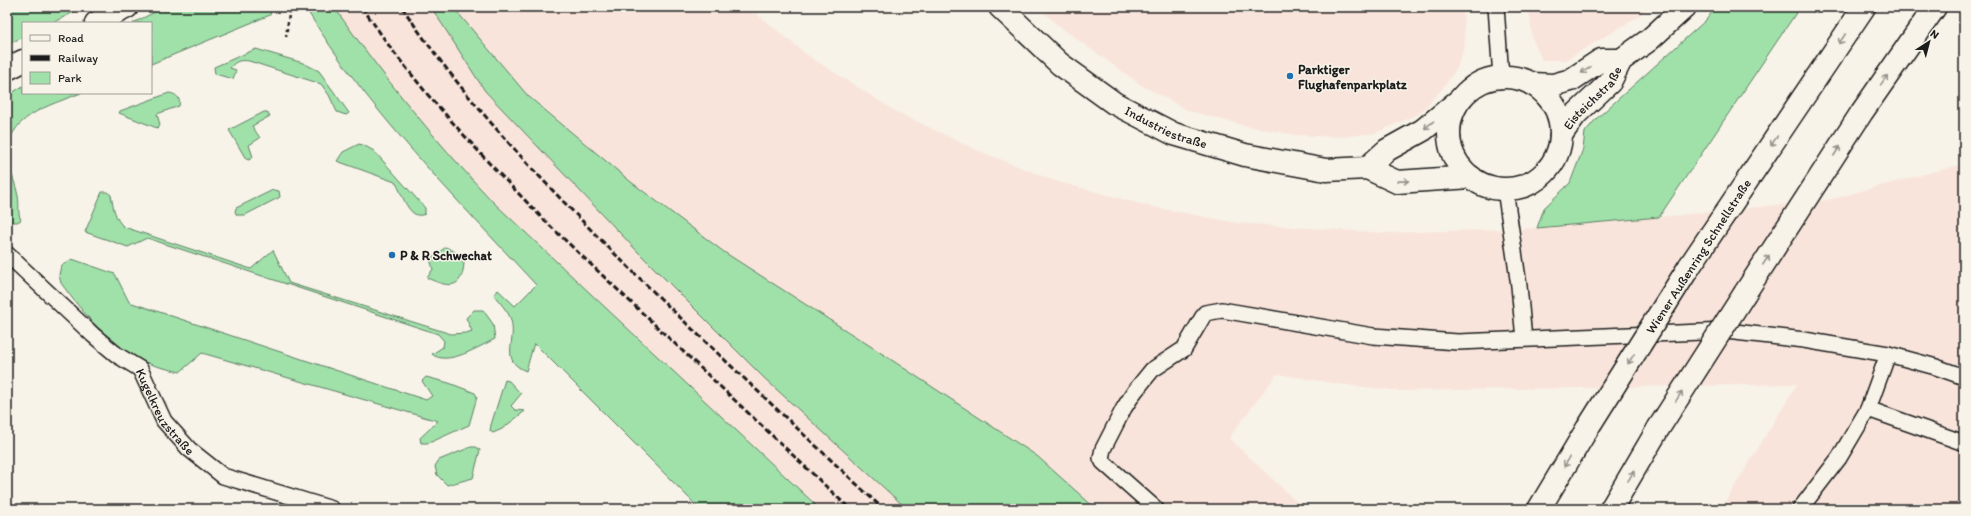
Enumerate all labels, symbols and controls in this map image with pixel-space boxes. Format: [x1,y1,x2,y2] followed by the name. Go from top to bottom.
[22,22,152,94] legend
[1909,22,1949,62] north arrow
[1928,27,1941,42] text: N
[58,31,84,45] text: Road
[1838,34,1846,45] one-way arrow
[58,51,98,65] text: Railway
[1298,62,1408,93] place label: Parktiger Flughafenparkplatz
[1560,64,1625,132] street label: Eisteichstraße
[1580,66,1591,74] one-way arrow
[58,71,82,85] text: Park
[1285,71,1295,81] marker: Parktiger Flughafenparkplatz
[1880,75,1888,86] one-way arrow
[1122,103,1209,151] street label: Industriestraße
[1424,121,1434,130] one-way arrow
[1770,135,1778,146] one-way arrow
[1833,146,1841,157] one-way arrow
[1643,176,1754,336] street label: Wiener Außenring Schnellstraße
[1396,177,1409,185] one-way arrow
[400,248,492,263] place label: P & R Schwechat
[387,250,397,260] marker: P & R Schwechat
[1762,255,1770,266] one-way arrow
[1627,353,1635,364] one-way arrow
[133,366,197,458] street label: Kugelkreuzstraße
[1676,390,1684,402] one-way arrow
[1562,456,1570,468] one-way arrow
[1627,470,1635,482] one-way arrow

